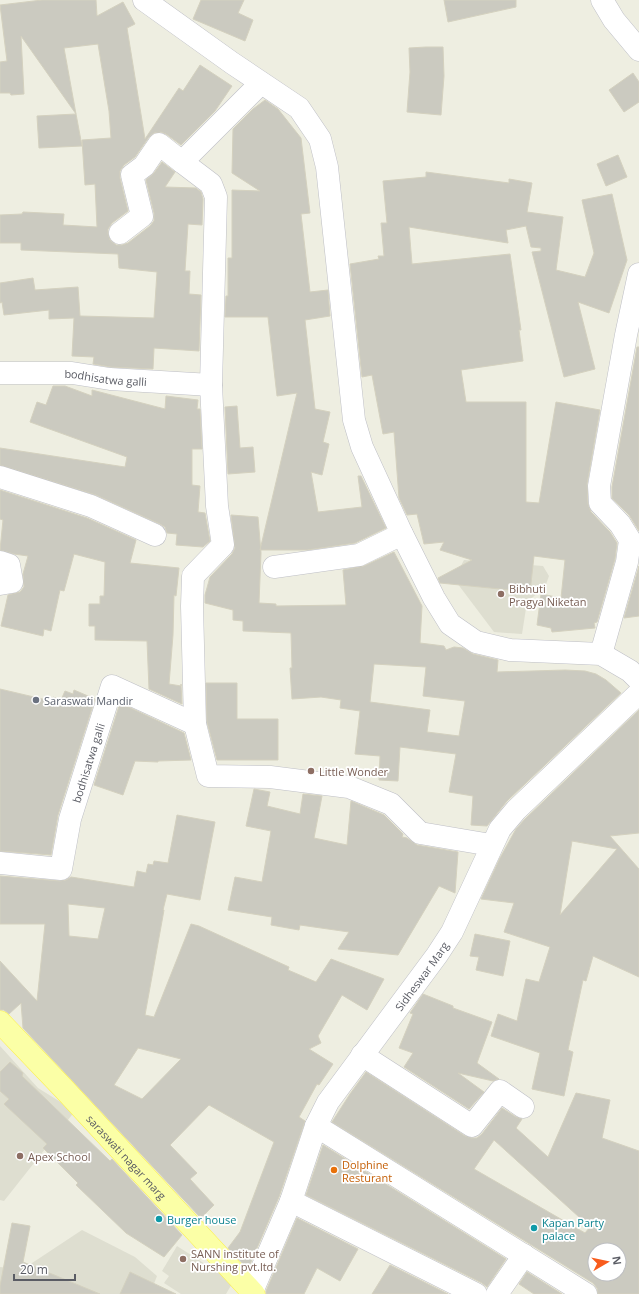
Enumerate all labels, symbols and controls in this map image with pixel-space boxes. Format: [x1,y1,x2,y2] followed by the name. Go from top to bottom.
[65,365,147,389] street label: bodhisatwa galli
[509,581,586,609] place label: Bibhuti Pragya Niketan
[496,589,506,599] marker: Bibhuti Pragya Niketan
[44,693,133,708] place label: Saraswati Mandir
[31,695,41,705] marker: Saraswati Mandir
[68,721,107,805] street label: bodhisatwa galli
[319,764,389,779] place label: Little Wonder
[306,766,316,776] marker: Little Wonder
[391,938,451,1014] street label: Sidheswar Marg
[84,1111,170,1202] street label: saraswati nagar marg
[28,1149,91,1164] place label: Apex School
[15,1151,25,1161] marker: Apex School
[342,1157,392,1185] place label: Dolphine Resturant
[329,1165,339,1175] marker: Dolphine Resturant
[167,1212,236,1227] place label: Burger house
[154,1214,164,1224] marker: Burger house
[542,1215,604,1243] place label: Kapan Party palace
[529,1223,539,1233] marker: Kapan Party palace
[587,1242,627,1282] north arrow
[191,1246,280,1274] place label: SANN institute of Nurshing pvt.ltd.
[178,1254,188,1264] marker: SANN institute of Nurshing pvt.ltd.
[609,1255,625,1266] text: N
[14,1256,75,1282] scale bar
[20,1261,48,1278] text: 20 m

